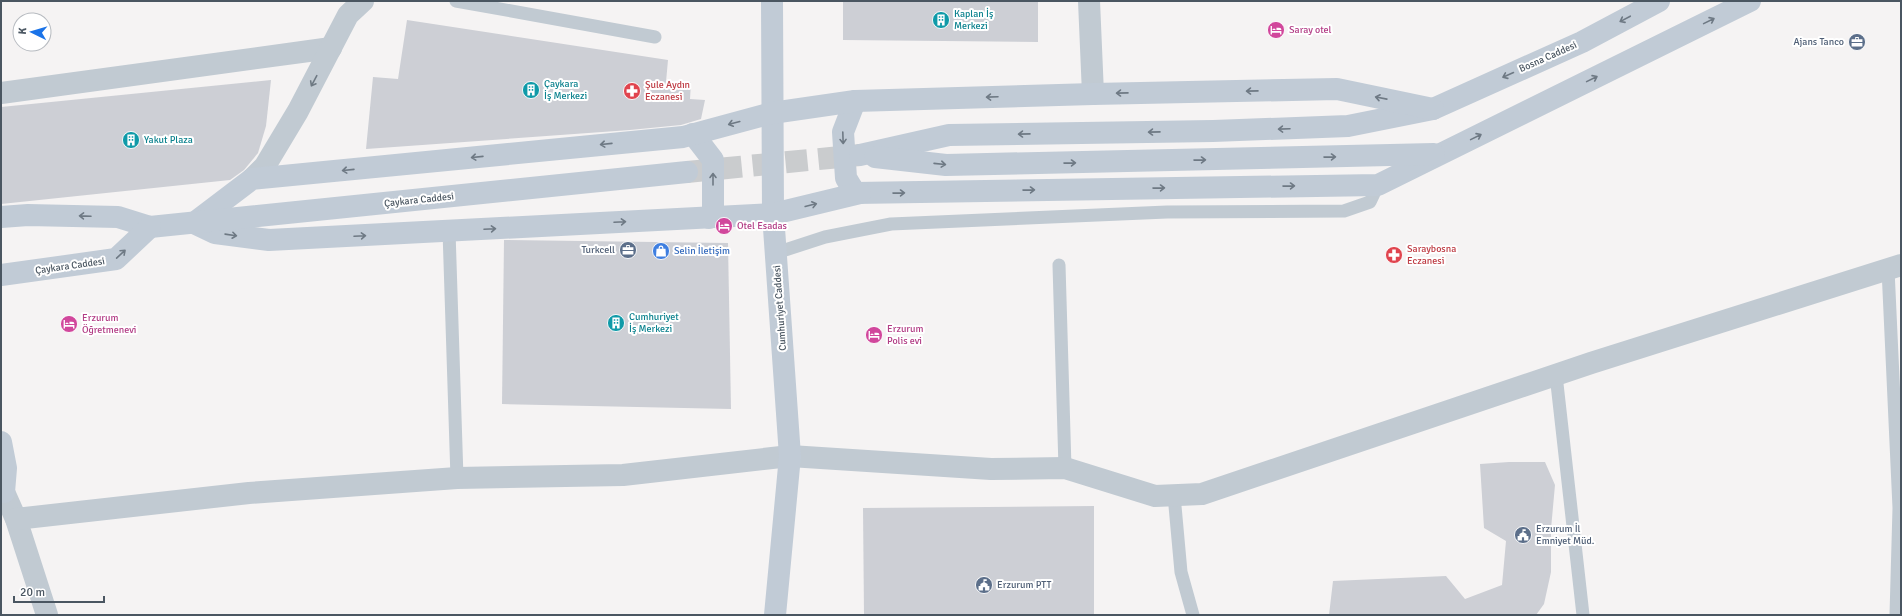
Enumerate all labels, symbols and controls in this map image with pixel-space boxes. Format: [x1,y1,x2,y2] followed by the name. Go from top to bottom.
[954,8,994,32] place label: Kaplan İş Merkezi
[931,10,951,30] building icon: Kaplan İş Merkezi
[12,12,52,52] north arrow
[1619,16,1631,24] one-way arrow
[1702,17,1714,24] one-way arrow
[1266,20,1286,40] hotel icon: Saray otel
[1289,24,1332,36] place label: Saray otel
[16,27,29,35] text: K
[1847,32,1867,52] office icon: Ajans Tanco
[1793,36,1844,48] place label: Ajans Tanco
[1517,39,1579,75] street label: Bosna Caddesi
[1502,72,1514,80] one-way arrow
[309,75,317,87] one-way arrow
[1586,75,1598,82] one-way arrow
[544,78,587,102] place label: Çaykara İş Merkezi
[645,79,690,103] place label: Şule Aydın Eczanesi
[521,80,541,100] building icon: Çaykara İş Merkezi
[622,81,642,101] pharmacy icon: Şule Aydın Eczanesi
[1246,87,1259,95] one-way arrow
[1116,89,1129,97] one-way arrow
[986,93,999,101] one-way arrow
[1375,94,1388,102] one-way arrow
[728,120,741,128] one-way arrow
[1278,125,1291,132] one-way arrow
[1148,128,1161,136] one-way arrow
[121,130,141,150] building icon: Yakut Plaza
[1018,130,1031,138] one-way arrow
[840,131,847,144] one-way arrow
[1470,133,1482,140] one-way arrow
[144,134,193,146] place label: Yakut Plaza
[600,141,613,148] one-way arrow
[471,153,484,161] one-way arrow
[1323,153,1336,161] one-way arrow
[1193,156,1206,163] one-way arrow
[1063,159,1076,166] one-way arrow
[933,161,946,168] one-way arrow
[341,166,354,173] one-way arrow
[709,173,717,186] one-way arrow
[1282,182,1295,190] one-way arrow
[1152,184,1165,192] one-way arrow
[1022,186,1035,194] one-way arrow
[892,189,905,196] one-way arrow
[383,190,455,210] street label: Çaykara Caddesi
[804,200,817,208] one-way arrow
[79,212,92,220] one-way arrow
[714,216,734,236] hotel icon: Otel Esadas
[613,219,626,226] one-way arrow
[737,220,788,232] place label: Otel Esadas
[483,225,496,233] one-way arrow
[224,231,237,239] one-way arrow
[353,232,366,239] one-way arrow
[618,240,638,260] office icon: Turkcell
[651,241,671,261] shop icon: Selin İletişim
[1407,243,1456,267] place label: Saraybosna Eczanesi
[582,244,615,256] place label: Turkcell
[674,245,730,257] place label: Selin İletişim
[1384,245,1404,265] pharmacy icon: Saraybosna Eczanesi
[116,250,126,259] one-way arrow
[34,255,106,277] street label: Çaykara Caddesi
[771,265,789,351] street label: Cumhuriyet Caddesi
[629,311,679,335] place label: Cumhuriyet İş Merkezi
[82,312,136,336] place label: Erzurum Öğretmenevi
[606,313,626,333] building icon: Cumhuriyet İş Merkezi
[59,314,79,334] hotel icon: Erzurum Öğretmenevi
[887,323,924,347] place label: Erzurum Polis evi
[864,325,884,345] hotel icon: Erzurum Polis evi
[1536,523,1595,547] place label: Erzurum İl Emniyet Müd.
[1513,525,1533,545] public building icon: Erzurum İl Emniyet Müd.
[974,575,994,595] public building icon: Erzurum PTT
[14,578,104,604] scale bar
[997,579,1052,591] place label: Erzurum PTT
[20,585,45,600] text: 20 m

